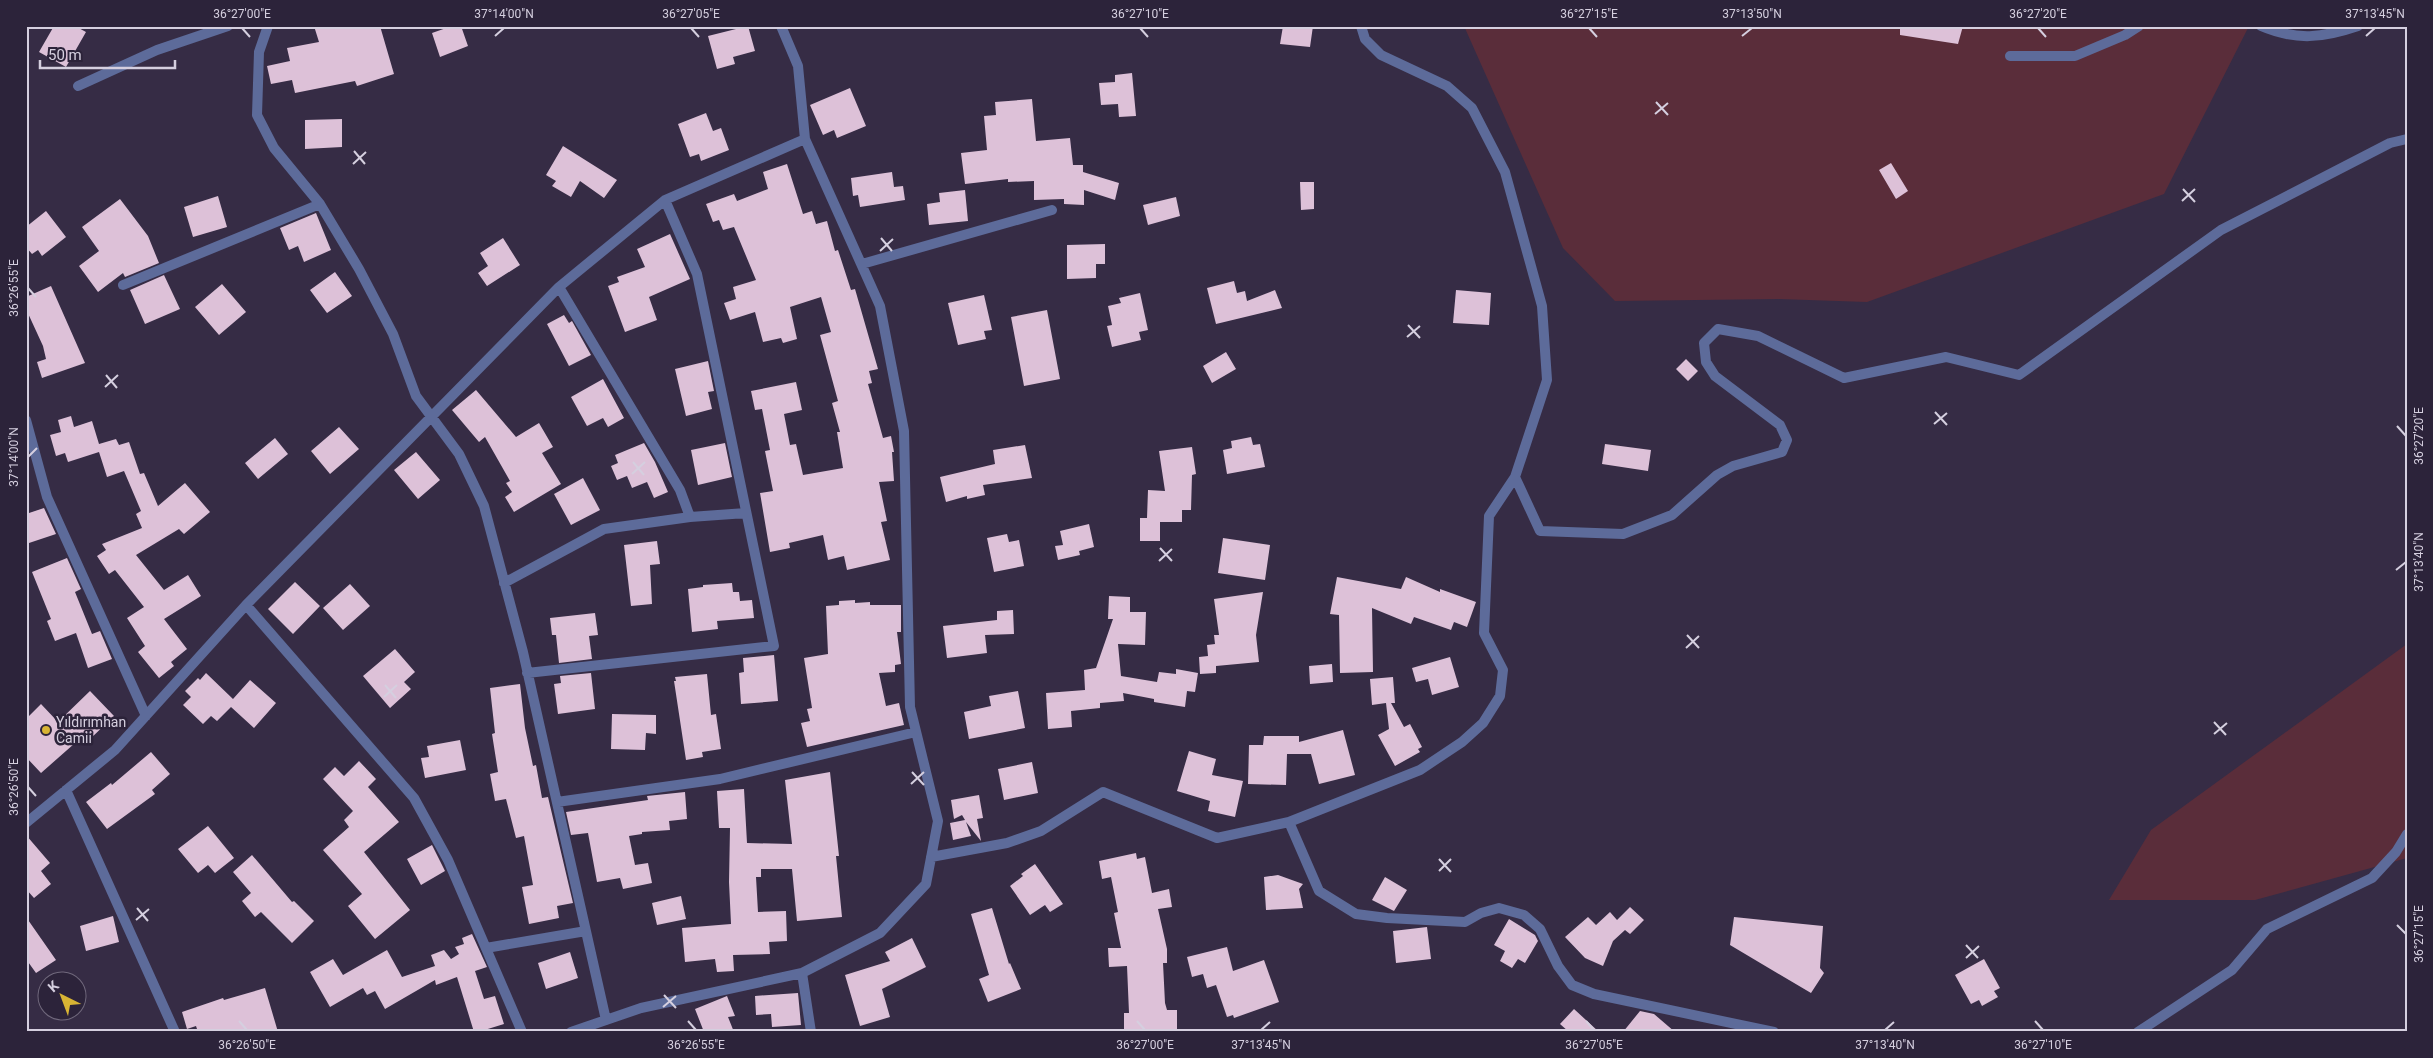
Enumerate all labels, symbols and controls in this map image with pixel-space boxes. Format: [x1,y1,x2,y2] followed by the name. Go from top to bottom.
[213,7,271,21] text: 36°27'00"E
[474,7,534,21] text: 37°14'00"N
[662,7,720,21] text: 36°27'05"E
[1111,7,1169,21] text: 36°27'10"E
[1560,7,1618,21] text: 36°27'15"E
[1722,7,1782,21] text: 37°13'50"N
[2009,7,2067,21] text: 36°27'20"E
[2345,7,2405,21] text: 37°13'45"N
[40,38,175,70] scale bar
[48,46,82,64] text: 50 m
[7,259,21,317] text: 36°26'55"E
[2412,407,2426,465] text: 36°27'20"E
[7,427,21,487] text: 37°14'00"N
[2412,532,2426,592] text: 37°13'40"N
[56,714,126,746] place label: Yıldırımhan Camii
[40,724,52,736] marker: Yıldırımhan Camii
[7,758,21,816] text: 36°26'50"E
[2412,905,2426,963] text: 36°27'15"E
[38,970,88,1020] north arrow
[45,977,62,995] text: K
[218,1038,276,1052] text: 36°26'50"E
[667,1038,725,1052] text: 36°26'55"E
[1116,1038,1174,1052] text: 36°27'00"E
[1231,1038,1291,1052] text: 37°13'45"N
[1565,1038,1623,1052] text: 36°27'05"E
[1855,1038,1915,1052] text: 37°13'40"N
[2014,1038,2072,1052] text: 36°27'10"E

